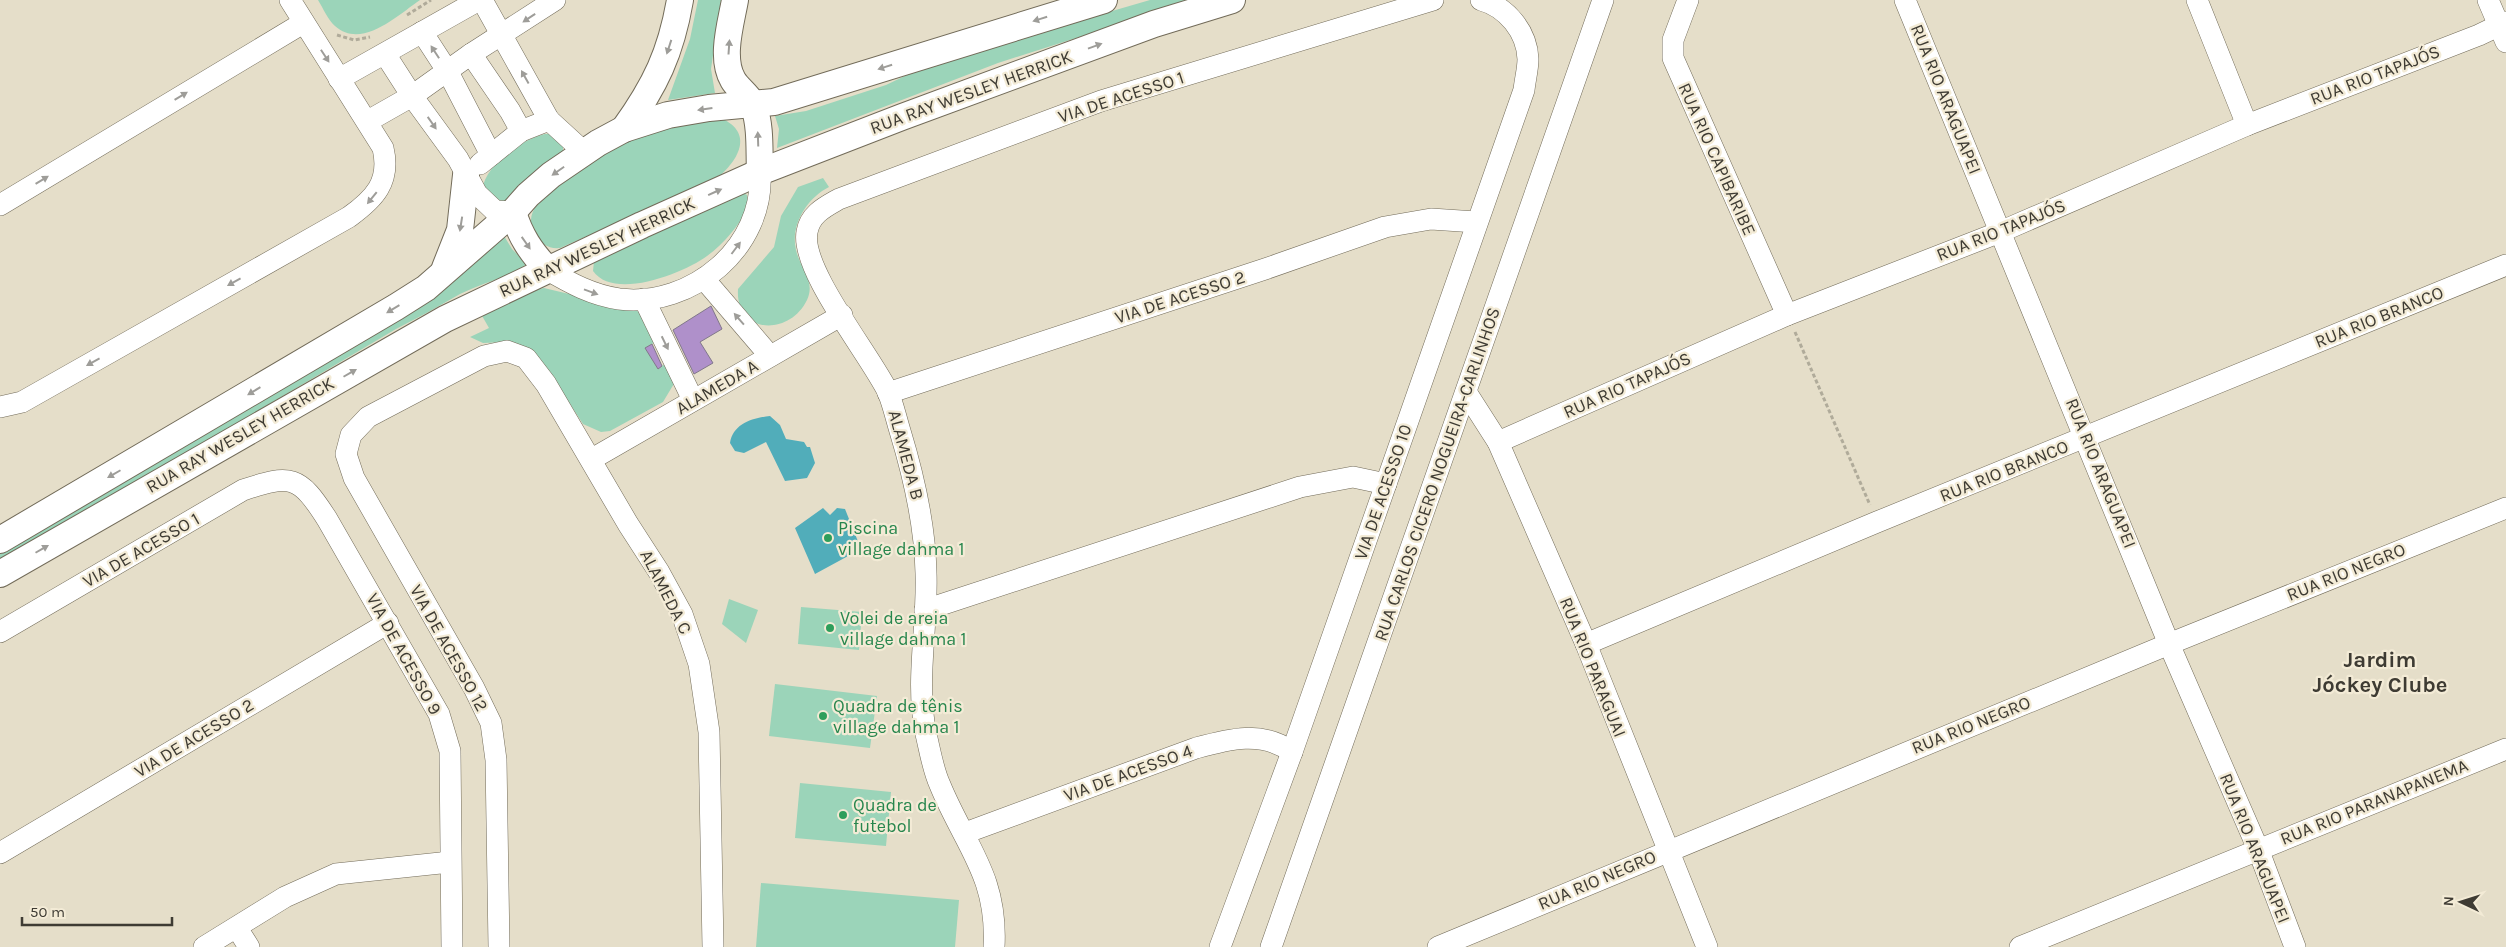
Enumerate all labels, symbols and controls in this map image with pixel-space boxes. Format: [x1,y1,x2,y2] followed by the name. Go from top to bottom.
[522,13,536,23] one-way arrow
[1032,16,1047,24] one-way arrow
[1906,21,1986,177] street label: RUA RIO ARAGUAPEI
[725,39,733,55] one-way arrow
[2307,39,2443,110] street label: RUA RIO TAPAJÓS
[665,40,672,55] one-way arrow
[1088,42,1103,49] one-way arrow
[430,45,440,59] one-way arrow
[867,45,1075,139] street label: RUA RAY WESLEY HERRICK
[320,50,329,63] one-way arrow
[877,64,892,72] one-way arrow
[1055,66,1187,128] street label: VIA DE ACESSO 1
[521,70,529,85] one-way arrow
[1673,79,1761,239] street label: RUA RIO CAPIBARIBE
[174,92,187,101] one-way arrow
[697,105,713,113] one-way arrow
[427,116,437,130] one-way arrow
[754,130,762,146] one-way arrow
[551,165,564,175] one-way arrow
[35,176,48,185] one-way arrow
[708,188,722,196] one-way arrow
[366,191,377,204] one-way arrow
[496,192,698,302] street label: RUA RAY WESLEY HERRICK
[1933,193,2069,266] street label: RUA RIO TAPAJÓS
[457,216,465,232] one-way arrow
[521,237,531,250] one-way arrow
[731,241,741,255] one-way arrow
[1112,266,1248,328] street label: VIA DE ACESSO 2
[228,278,241,287] one-way arrow
[2311,281,2447,353] street label: RUA RIO BRANCO
[584,288,599,296] one-way arrow
[387,304,400,313] one-way arrow
[1369,304,1505,644] street label: RUA CARLOS CICERO NOGUEIRA-CARLINHOS
[733,313,744,326] one-way arrow
[662,336,670,350] one-way arrow
[1559,346,1694,423] street label: RUA RIO TAPAJÓS
[672,355,762,419] street label: ALAMEDA A
[85,358,100,366] one-way arrow
[343,368,357,377] one-way arrow
[142,372,338,498] street label: RUA RAY WESLEY HERRICK
[247,387,260,396] one-way arrow
[2061,395,2141,551] street label: RUA RIO ARAGUAPEI
[883,408,929,502] street label: ALAMEDA B
[1350,421,1416,563] street label: VIA DE ACESSO 10
[1936,435,2072,507] street label: RUA RIO BRANCO
[107,470,121,479] one-way arrow
[79,508,203,592] street label: VIA DE ACESSO 1
[838,517,965,560] place label: Piscina village dahma 1
[822,532,834,544] marker: Piscina village dahma 1
[2283,538,2409,606] street label: RUA RIO NEGRO
[36,545,49,554] one-way arrow
[635,546,697,638] street label: ALAMEDA C
[405,581,493,715] street label: VIA DE ACESSO 12
[361,589,447,719] street label: VIA DE ACESSO 9
[1555,594,1631,740] street label: RUA RIO PARAGUAI
[840,607,967,650] place label: Volei de areia village dahma 1
[824,622,836,634] marker: Volei de areia village dahma 1
[2313,647,2447,698] district label: Jardim Jóckey Clube
[1908,691,2034,759] street label: RUA RIO NEGRO
[130,694,258,782] street label: VIA DE ACESSO 2
[833,695,963,738] place label: Quadra de tênis village dahma 1
[817,710,829,722] marker: Quadra de tênis village dahma 1
[1061,740,1195,806] street label: VIA DE ACESSO 4
[2277,754,2471,850] street label: RUA RIO PARANAPANEMA
[2215,770,2295,926] street label: RUA RIO ARAGUAPEI
[853,794,937,837] place label: Quadra de futebol
[837,809,849,821] marker: Quadra de futebol
[1535,845,1659,915] street label: RUA RIO NEGRO
[2436,877,2486,927] north arrow
[22,894,172,926] scale bar
[2440,896,2457,907] text: N
[30,903,65,921] text: 50 m

